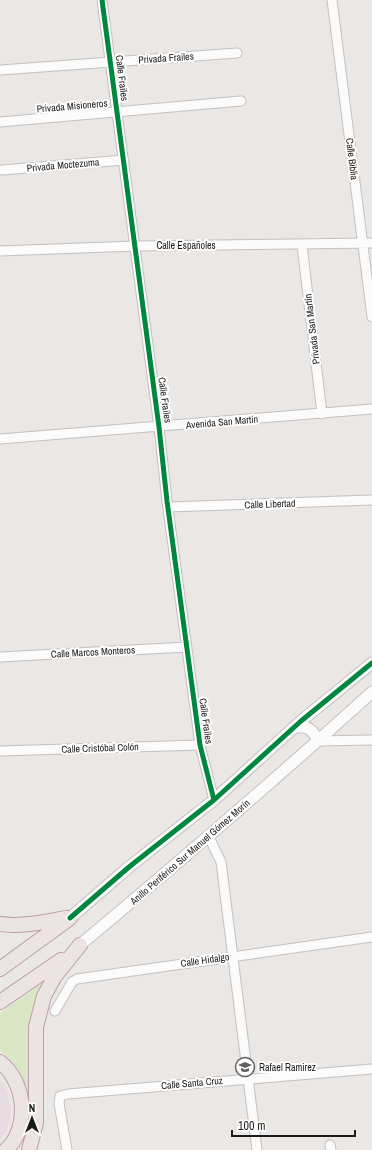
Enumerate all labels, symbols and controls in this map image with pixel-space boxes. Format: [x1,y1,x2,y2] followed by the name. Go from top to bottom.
[138,50,194,66] street label: Privada Frailes
[113,54,131,102] street label: Calle Frailes
[36,96,108,116] street label: Privada Misioneros
[343,137,361,181] street label: Calle Biblia
[26,155,100,175] street label: Privada Moctezuma
[156,239,216,252] street label: Calle Españoles
[301,293,323,365] street label: Privada San Martín
[155,376,175,424] street label: Calle Frailes
[184,412,259,432] street label: Avenida San Martín
[244,497,296,511] street label: Calle Libertad
[51,643,135,661] street label: Calle Marcos Monteros
[196,697,216,745] street label: Calle Frailes
[61,740,139,756] street label: Calle Cristóbal Colón
[127,796,253,908] street label: Anillo Periférico Sur Manuel Gómez Morín
[180,950,231,970] street label: Calle Hidalgo
[234,1056,256,1078] school or university icon: Rafael Ramirez
[259,1061,316,1074] place label: Rafael Ramirez
[161,1074,223,1092] street label: Calle Santa Cruz
[12,1098,52,1138] north arrow
[29,1101,35,1115] text: N
[232,1112,355,1138] scale bar
[238,1118,265,1134] text: 100 m

